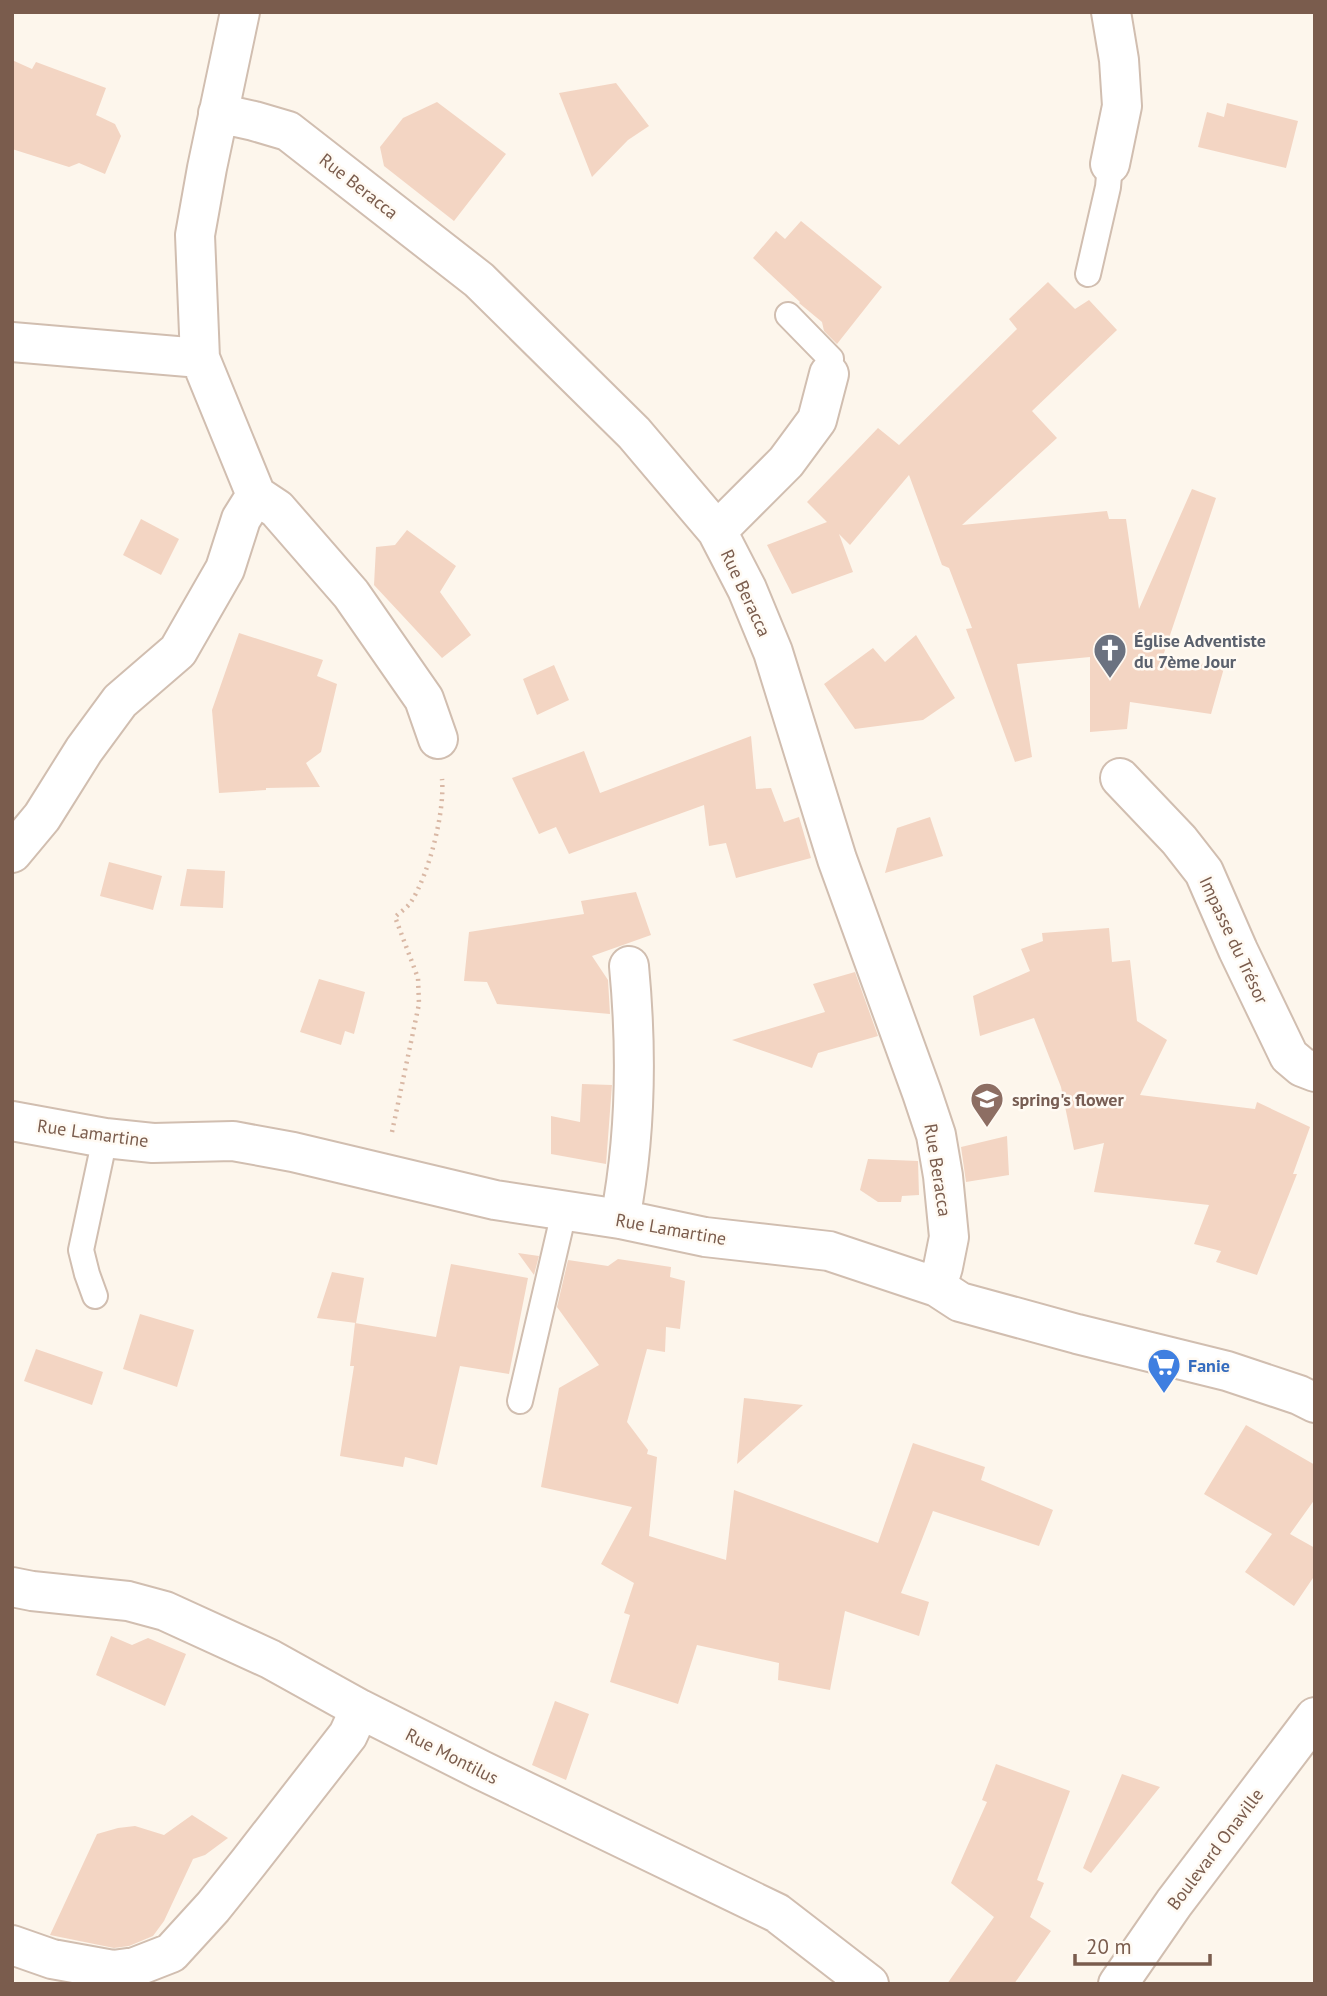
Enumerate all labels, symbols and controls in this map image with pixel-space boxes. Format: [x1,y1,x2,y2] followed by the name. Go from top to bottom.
[315,148,403,224] street label: Rue Beracca
[716,546,776,640] street label: Rue Beracca
[1134,629,1266,673] place label: Église Adventiste du 7ème Jour
[1091,631,1129,680] church icon: Église Adventiste du 7ème Jour
[1194,873,1274,1007] street label: Impasse du Trésor
[968,1080,1006,1129] school or university icon: spring's flower
[1012,1088,1124,1111] place label: spring's flower
[36,1114,150,1152] street label: Rue Lamartine
[919,1122,957,1218] street label: Rue Beracca
[614,1208,728,1250] street label: Rue Lamartine
[1145,1346,1183,1395] supermarket icon: Fanie
[1188,1354,1230,1377] place label: Fanie
[402,1723,502,1789] street label: Rue Montilus
[1162,1784,1268,1914] street label: Boulevard Onaville
[1075,1923,1210,1967] scale bar
[1086,1933,1132,1960] text: 20 m

